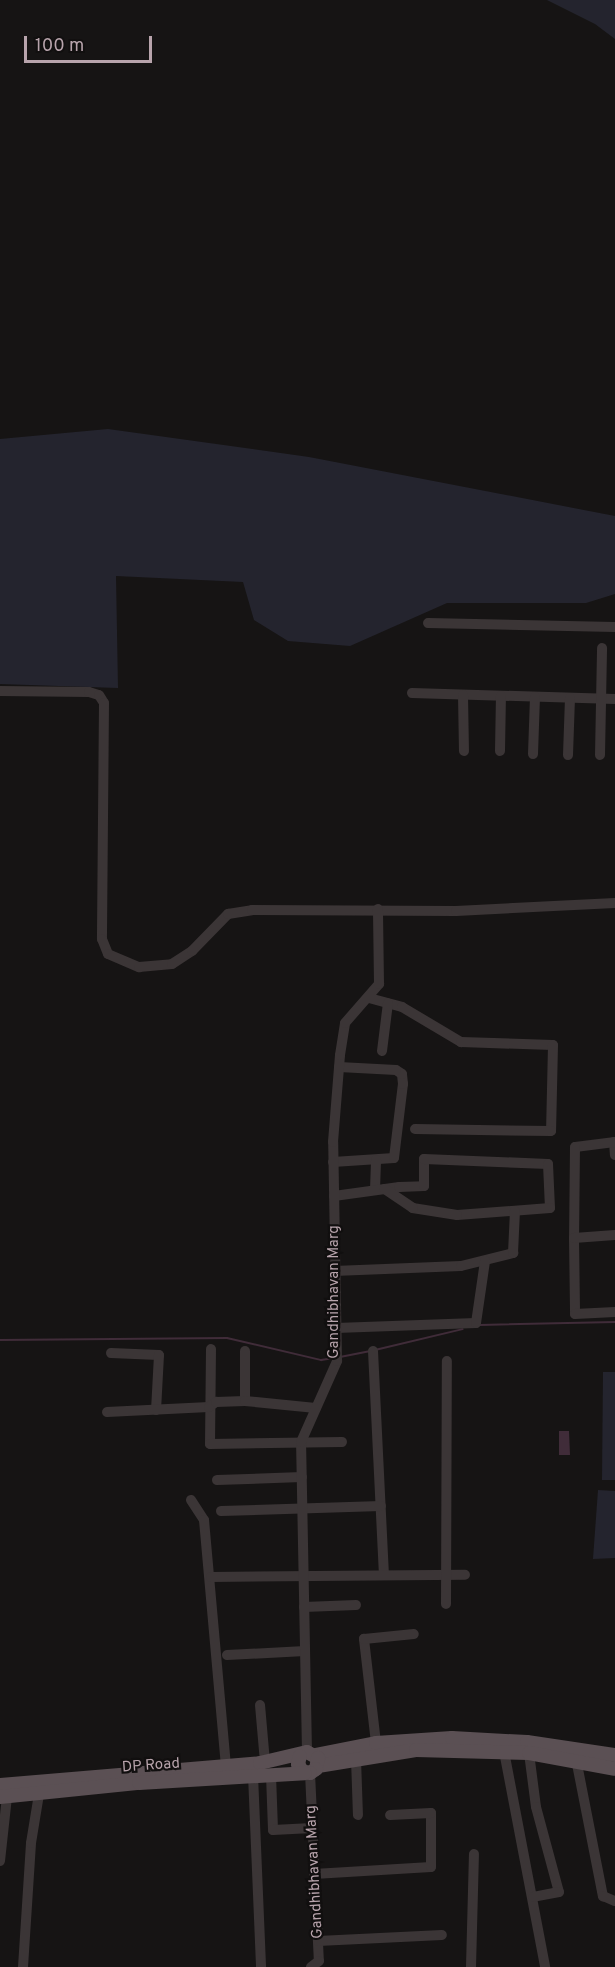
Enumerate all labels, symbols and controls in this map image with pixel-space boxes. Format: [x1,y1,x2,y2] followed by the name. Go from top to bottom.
[27,24,154,62] scale bar
[35,35,84,58] text: 100 m
[326,1225,344,1359] street label: Gandhibhavan Marg
[122,1755,180,1777] street label: DP Road
[303,1805,327,1939] street label: Gandhibhavan Marg

